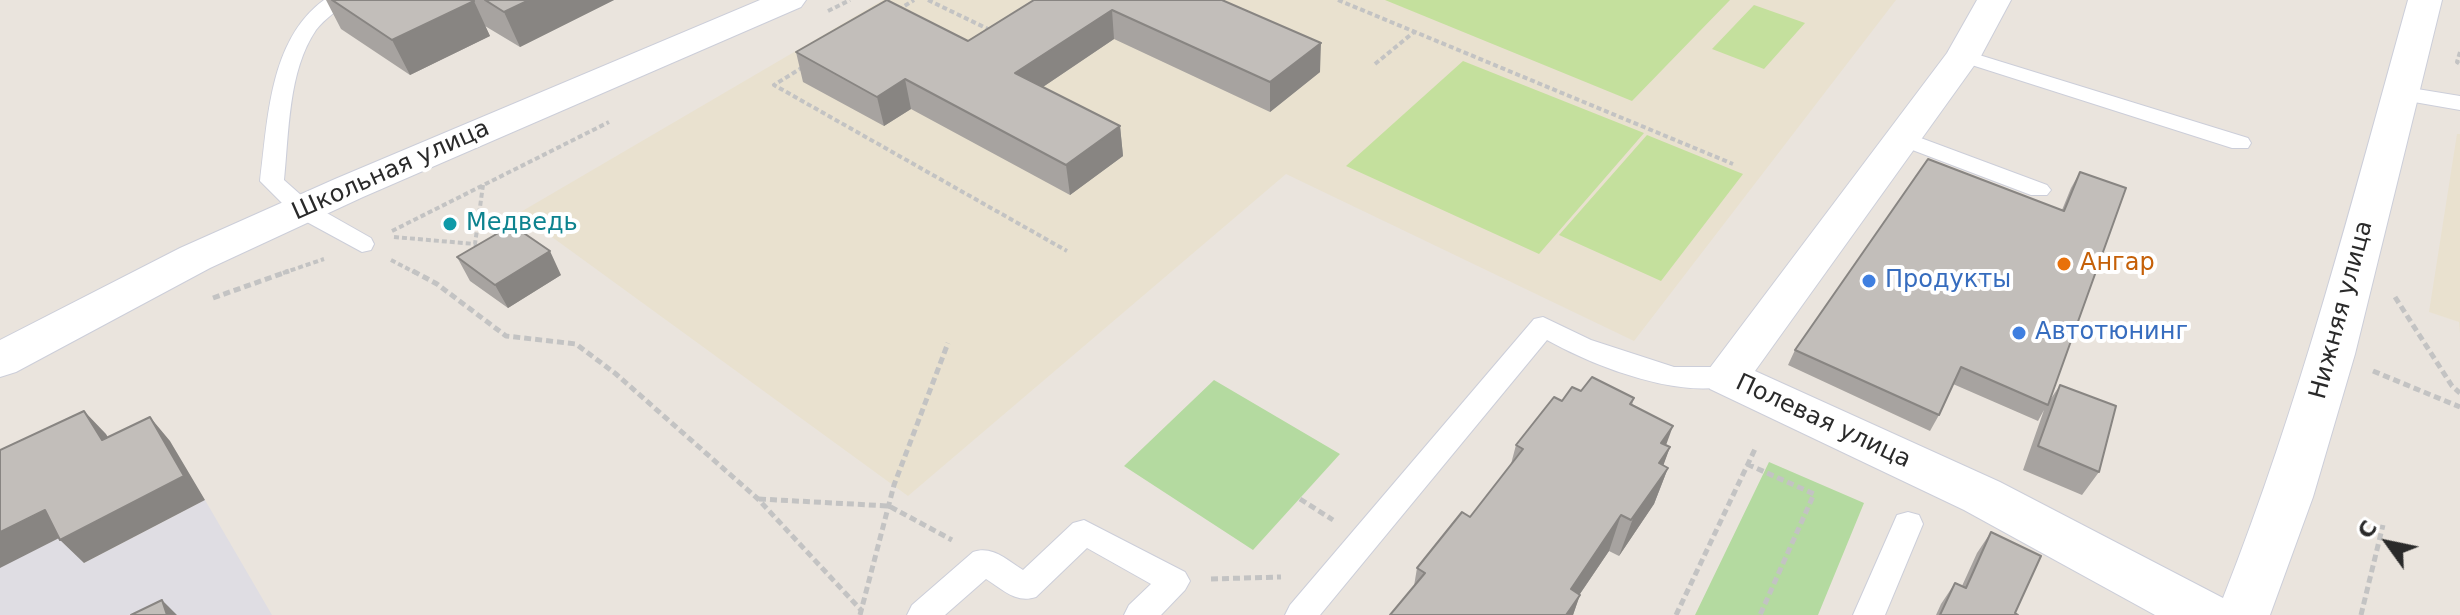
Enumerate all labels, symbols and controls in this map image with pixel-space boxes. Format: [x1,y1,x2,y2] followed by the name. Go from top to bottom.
[288,115,494,227] street label: Школьная улица
[466,210,578,238] place label: Медведь
[441,215,459,233] marker: Медведь
[2304,218,2380,402] street label: Нижняя улица
[2080,250,2155,278] place label: Ангар
[2055,255,2073,273] marker: Ангар
[1885,267,2011,295] place label: Продукты
[1860,272,1878,290] marker: Продукты
[2035,319,2188,347] place label: Автотюнинг
[2010,324,2028,342] marker: Автотюнинг
[1731,369,1915,475] street label: Полевая улица
[2348,503,2428,583] north arrow
[2353,516,2382,543] text: С

